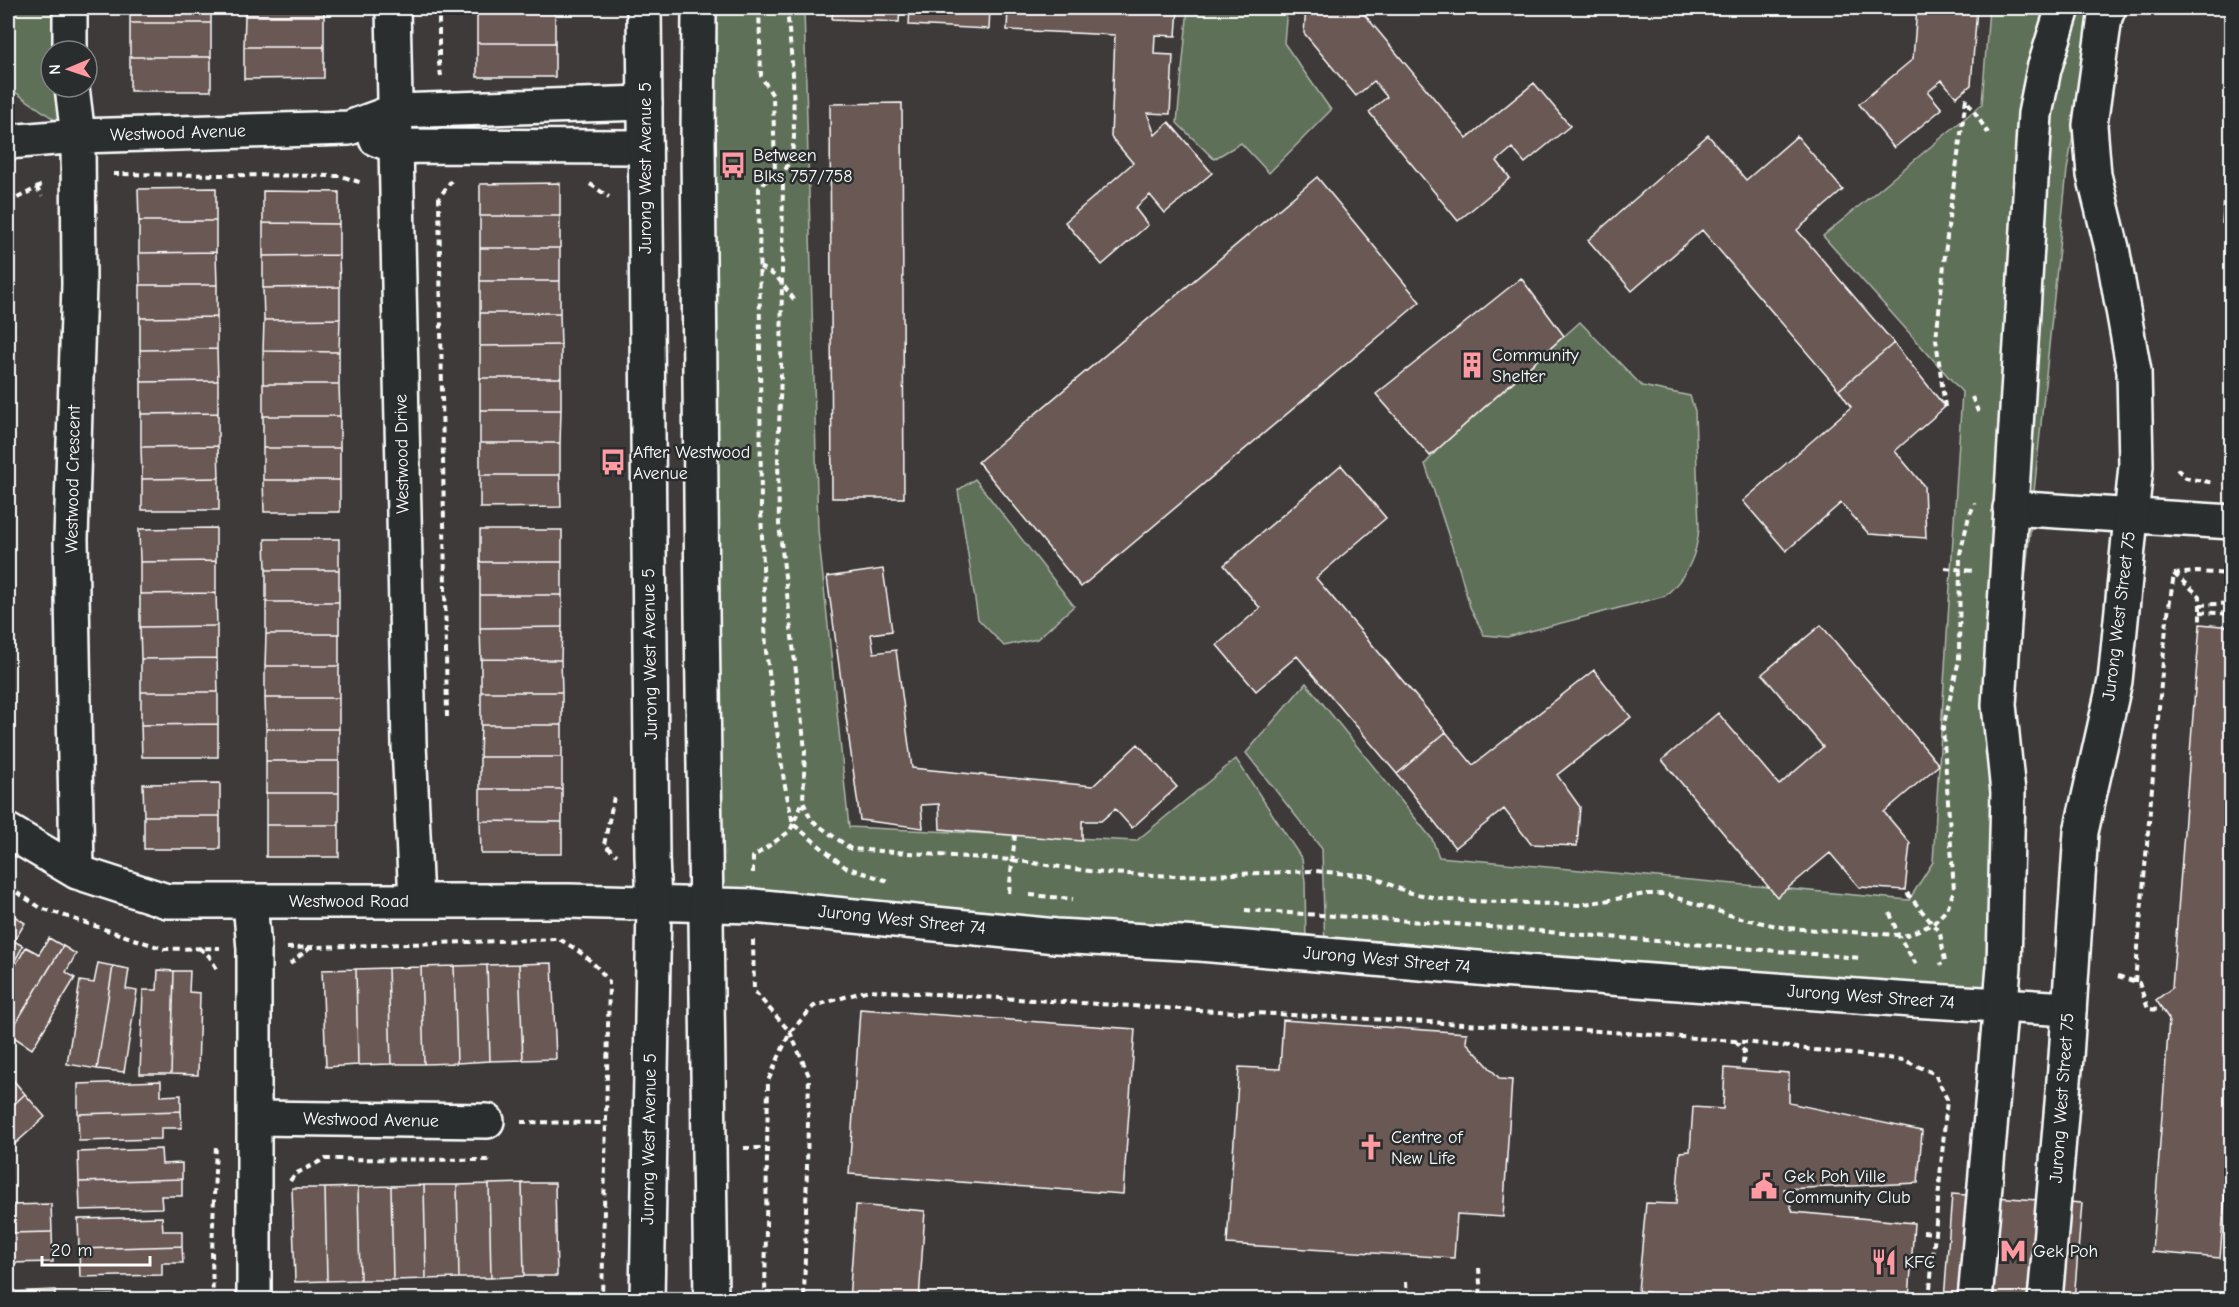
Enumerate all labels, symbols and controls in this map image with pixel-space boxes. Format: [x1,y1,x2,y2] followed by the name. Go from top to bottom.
[39,39,99,99] north arrow
[46,64,64,75] text: N
[635,82,656,254] street label: Jurong West Avenue 5
[110,120,246,146] street label: Westwood Avenue
[753,145,853,187] place label: Between Blks 757/758
[718,150,748,180] bus stop icon: Between Blks 757/758
[1492,345,1580,387] place label: Community Shelter
[1457,350,1487,380] building icon: Community Shelter
[390,394,414,514] street label: Westwood Drive
[61,404,85,553] street label: Westwood Crescent
[633,442,750,484] place label: After Westwood Avenue
[598,447,628,477] bus stop icon: After Westwood Avenue
[2098,530,2140,702] street label: Jurong West Street 75
[638,568,662,740] street label: Jurong West Avenue 5
[289,891,409,912] street label: Westwood Road
[817,901,987,939] street label: Jurong West Street 74
[1302,942,1472,978] street label: Jurong West Street 74
[1786,981,1956,1013] street label: Jurong West Street 74
[2046,1012,2078,1184] street label: Jurong West Street 75
[637,1053,661,1225] street label: Jurong West Avenue 5
[303,1108,439,1132] street label: Westwood Avenue
[1391,1127,1463,1169] place label: Centre of New Life
[1356,1132,1386,1162] church icon: Centre of New Life
[1784,1166,1911,1208] place label: Gek Poh Ville Community Club
[1749,1171,1779,1201] public building icon: Gek Poh Ville Community Club
[42,1229,150,1267] scale bar
[1998,1236,2028,1266] metro station icon: Gek Poh
[51,1240,92,1261] text: 20 m
[2033,1241,2098,1262] place label: Gek Poh
[1869,1247,1899,1277] restaurant icon: KFC
[1904,1252,1935,1273] place label: KFC

